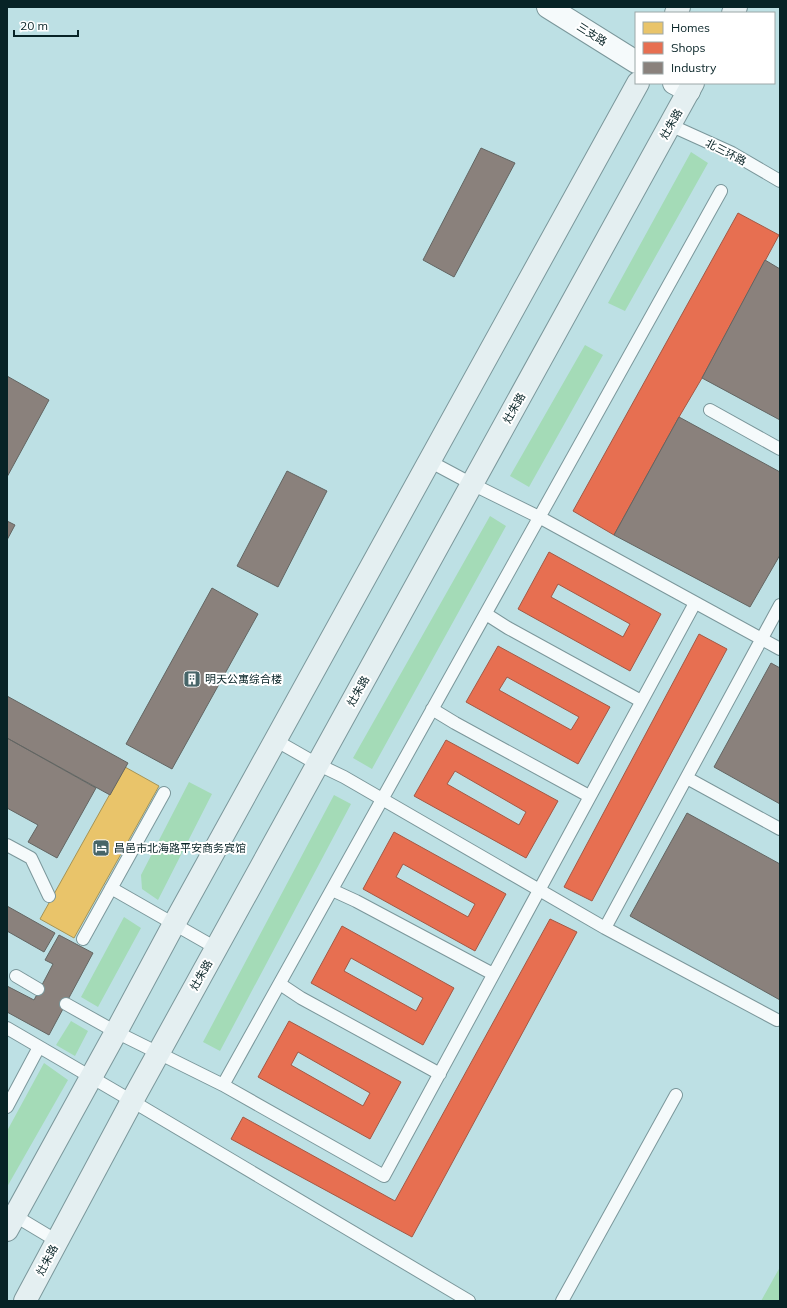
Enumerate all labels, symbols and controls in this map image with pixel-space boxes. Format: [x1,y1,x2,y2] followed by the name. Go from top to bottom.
[14,12,78,38] scale bar
[635,12,775,84] legend
[20,18,48,33] text: 20 m
[574,19,610,49] street label: 三支路
[671,20,710,35] text: Homes
[671,40,706,55] text: Shops
[671,60,717,75] text: Industry
[657,106,685,142] street label: 灶朱路
[703,136,749,168] street label: 北三环路
[500,390,528,426] street label: 灶朱路
[182,669,202,689] building icon: 明天公寓综合楼
[205,672,282,686] place label: 明天公寓综合楼
[344,673,372,709] street label: 灶朱路
[91,838,111,858] hotel icon: 昌邑市北海路平安商务宾馆
[114,841,246,855] place label: 昌邑市北海路平安商务宾馆
[187,957,215,993] street label: 灶朱路
[33,1242,61,1278] street label: 灶朱路

